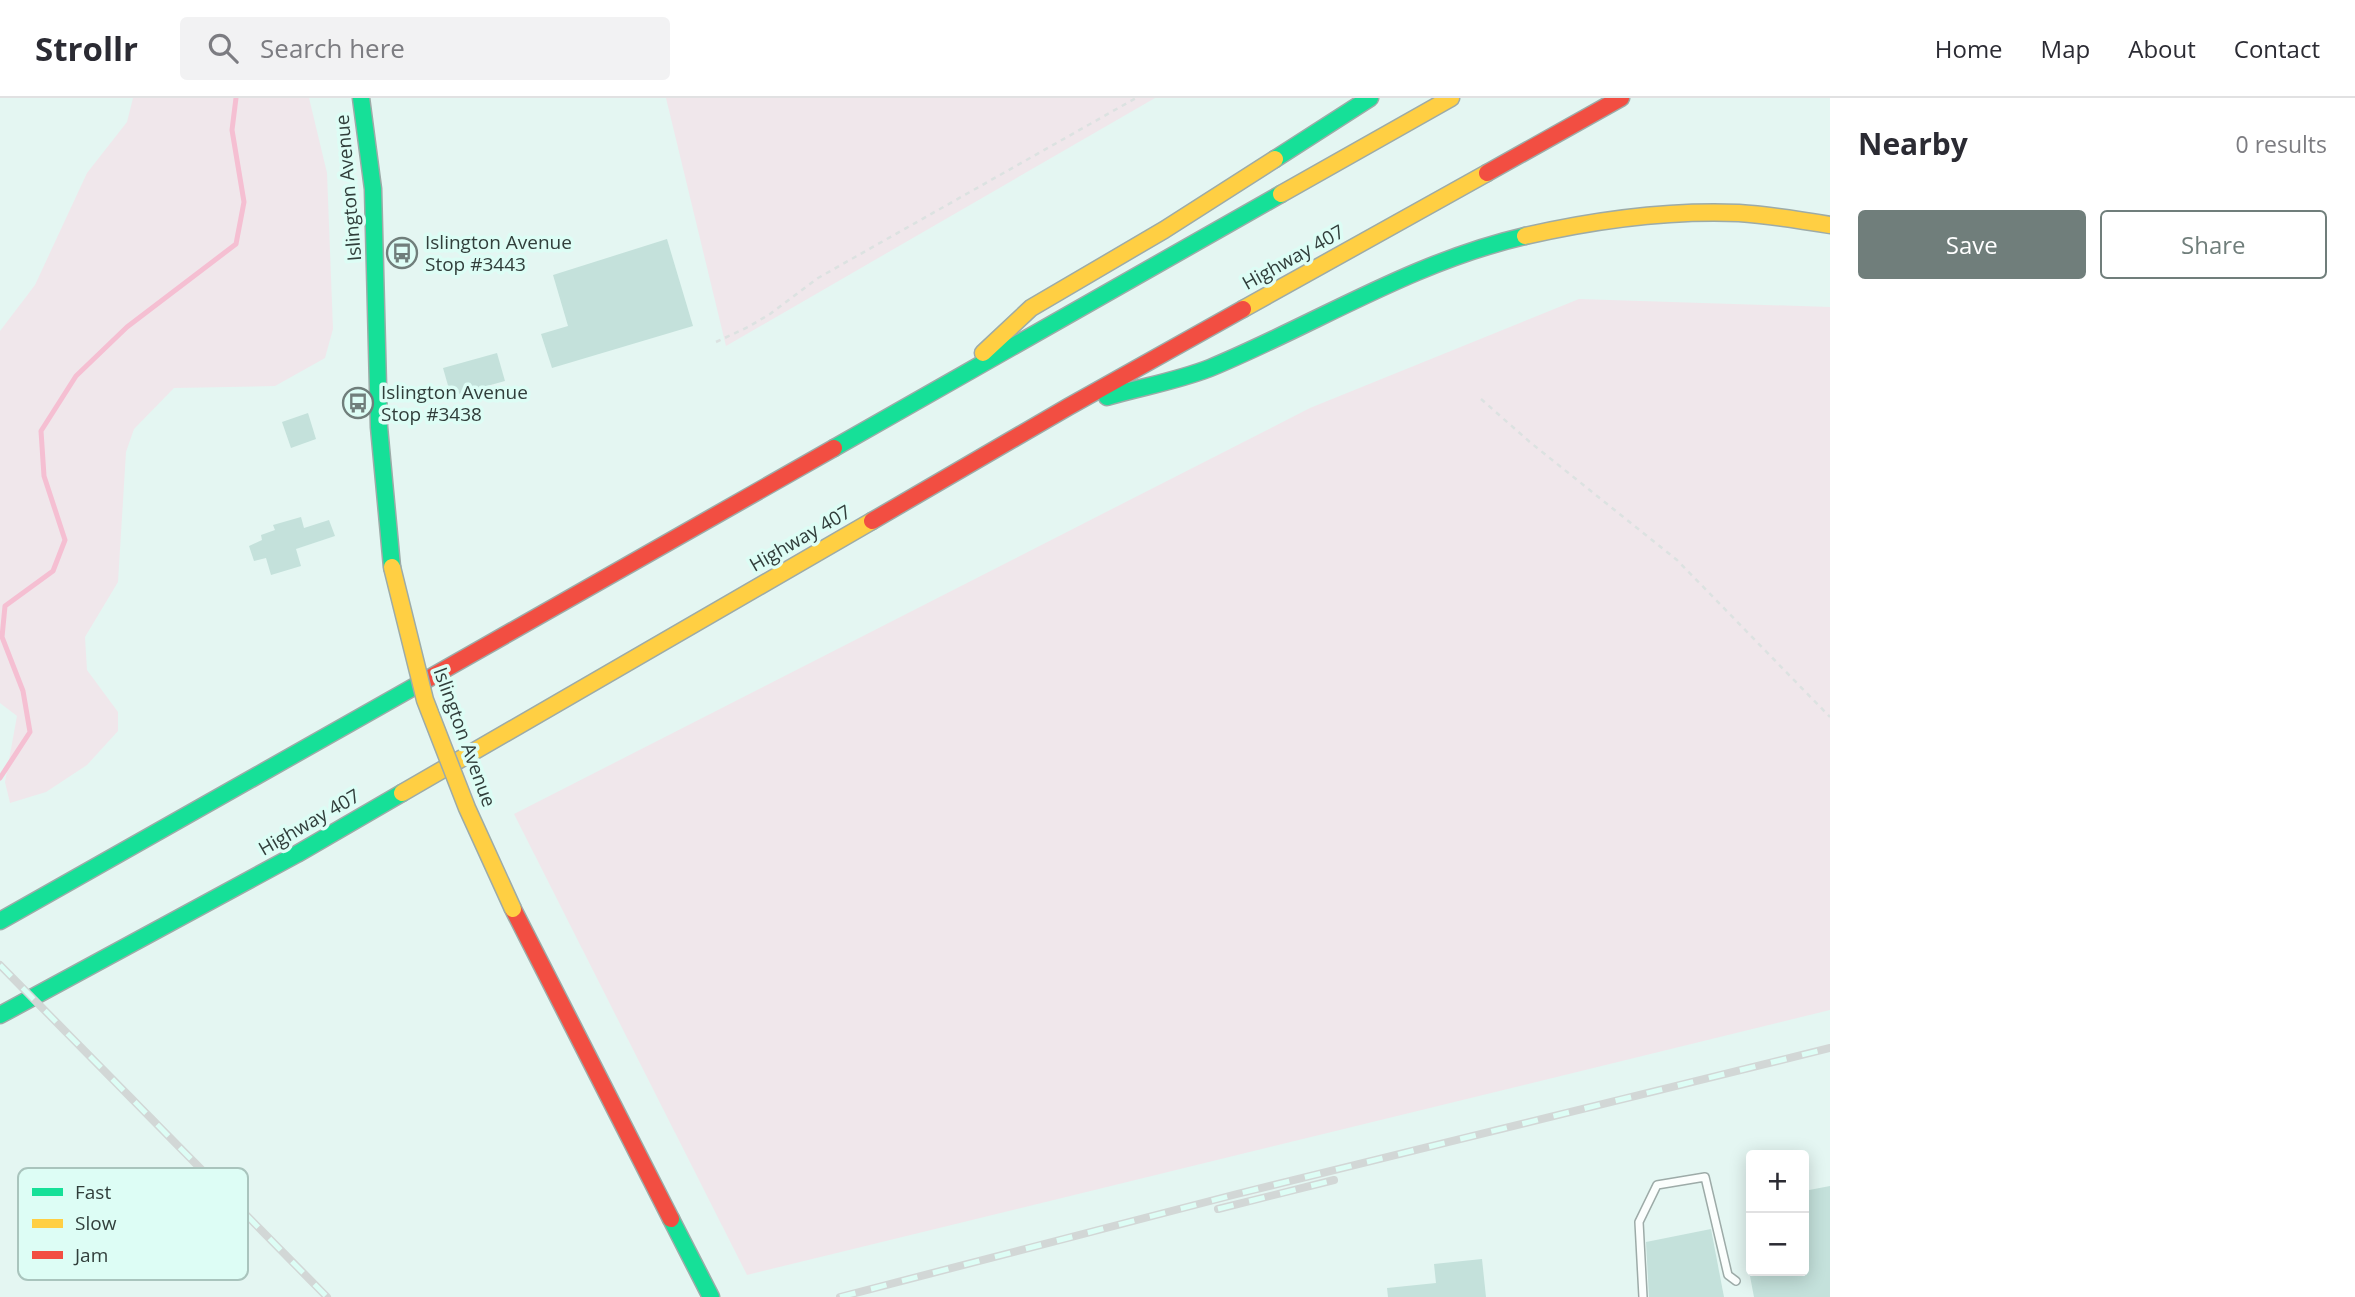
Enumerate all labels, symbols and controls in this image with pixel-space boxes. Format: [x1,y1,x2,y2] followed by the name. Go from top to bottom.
[180,17,670,80] search box
[35,26,138,71] text: Strollr
[204,29,242,67] icon: search
[260,30,405,66] text: Search here
[1935,32,2003,65] text: Home
[2041,32,2090,65] text: Map
[2128,32,2196,65] text: About
[2234,32,2320,65] text: Contact
[329,114,367,262] street label: Islington Avenue
[1858,123,1968,164] text: Nearby
[2236,128,2327,160] text: 0 results
[1858,210,2086,279] button: Save
[2100,210,2327,279] button: Share
[1237,218,1349,296] street label: Highway 407
[425,229,572,277] place label: Islington Avenue Stop #3443
[385,236,419,270] bus stop icon: Islington Avenue Stop #3443
[381,379,528,427] place label: Islington Avenue Stop #3438
[341,386,375,420] bus stop icon: Islington Avenue Stop #3438
[745,498,855,578] street label: Highway 407
[428,664,502,810] street label: Islington Avenue
[254,782,364,862] street label: Highway 407
[1746,1150,1809,1276] map controls
[1746,1150,1809,1213] button: +
[18,1168,248,1280] legend
[75,1179,111,1205] text: Fast
[75,1210,117,1236] text: Slow
[1746,1213,1809,1276] button: −
[73,1242,108,1268] text: Jam

